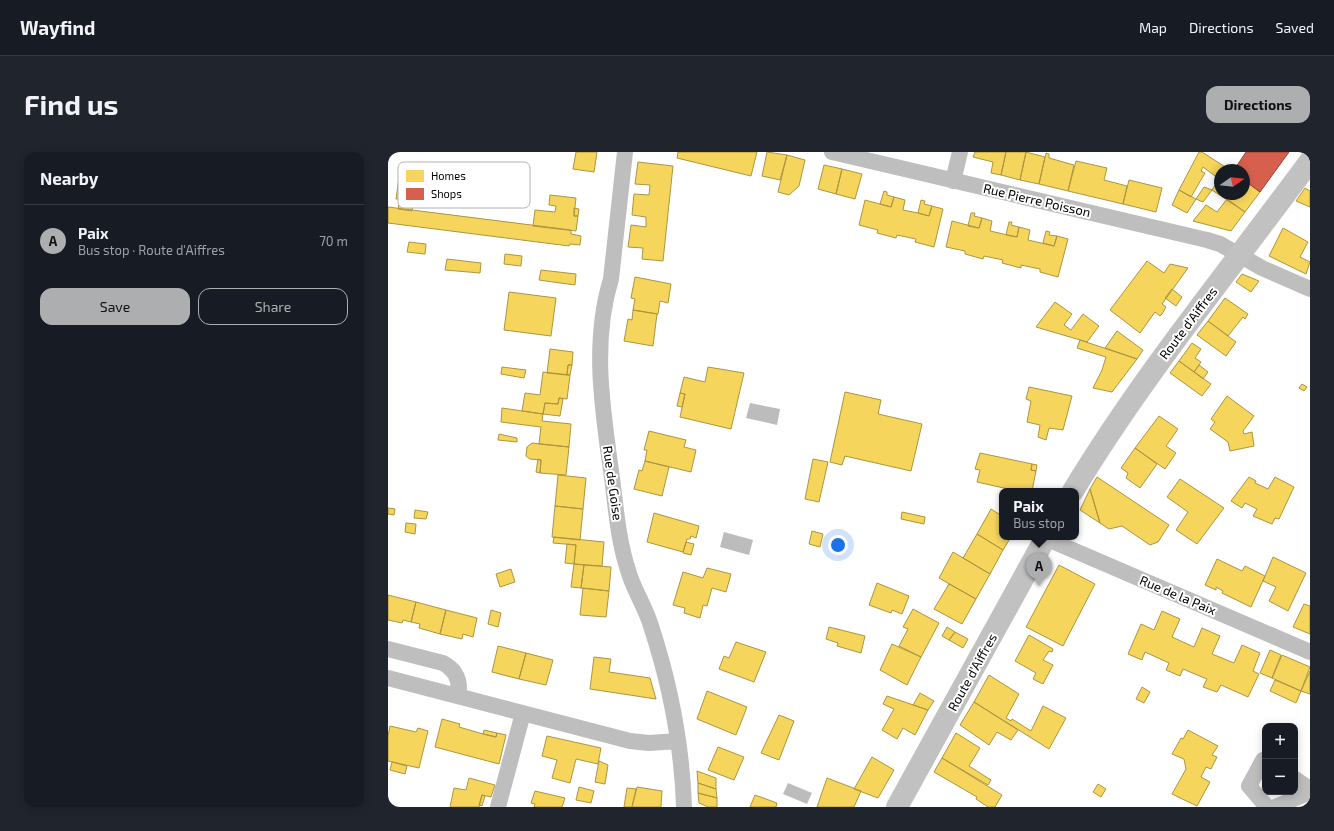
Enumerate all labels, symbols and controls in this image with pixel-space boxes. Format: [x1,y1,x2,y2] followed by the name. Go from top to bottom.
[20,16,95,39] text: Wayfind
[1139,19,1167,36] text: Map
[1189,19,1254,36] text: Directions
[1276,19,1314,36] text: Saved
[1206,86,1310,123] button: Directions
[24,87,118,121] text: Find us
[398,162,530,208] legend
[1214,164,1250,200] north arrow
[40,168,98,188] text: Nearby
[431,169,466,182] text: Homes
[982,180,1092,220] street label: Rue Pierre Poisson
[431,187,462,200] text: Shops
[78,224,108,242] text: Paix
[49,233,57,249] text: A
[319,233,348,249] text: 70 m
[78,242,225,258] text: Bus stop · Route d'Aiffres
[1156,284,1220,362] street label: Route d'Aiffres
[40,288,190,325] button: Save
[198,288,348,325] button: Share
[600,445,626,521] street label: Rue de Goise
[999,488,1079,540] popup
[1013,497,1044,515] text: Paix
[1013,515,1065,531] text: Bus stop
[828,535,848,555] your location
[1026,553,1052,586] pin: A
[1137,572,1219,618] street label: Rue de la Paix
[944,630,1000,714] street label: Route d'Aiffres
[1262,723,1298,795] map controls
[1262,723,1298,759] button: +
[1262,759,1298,795] button: −

